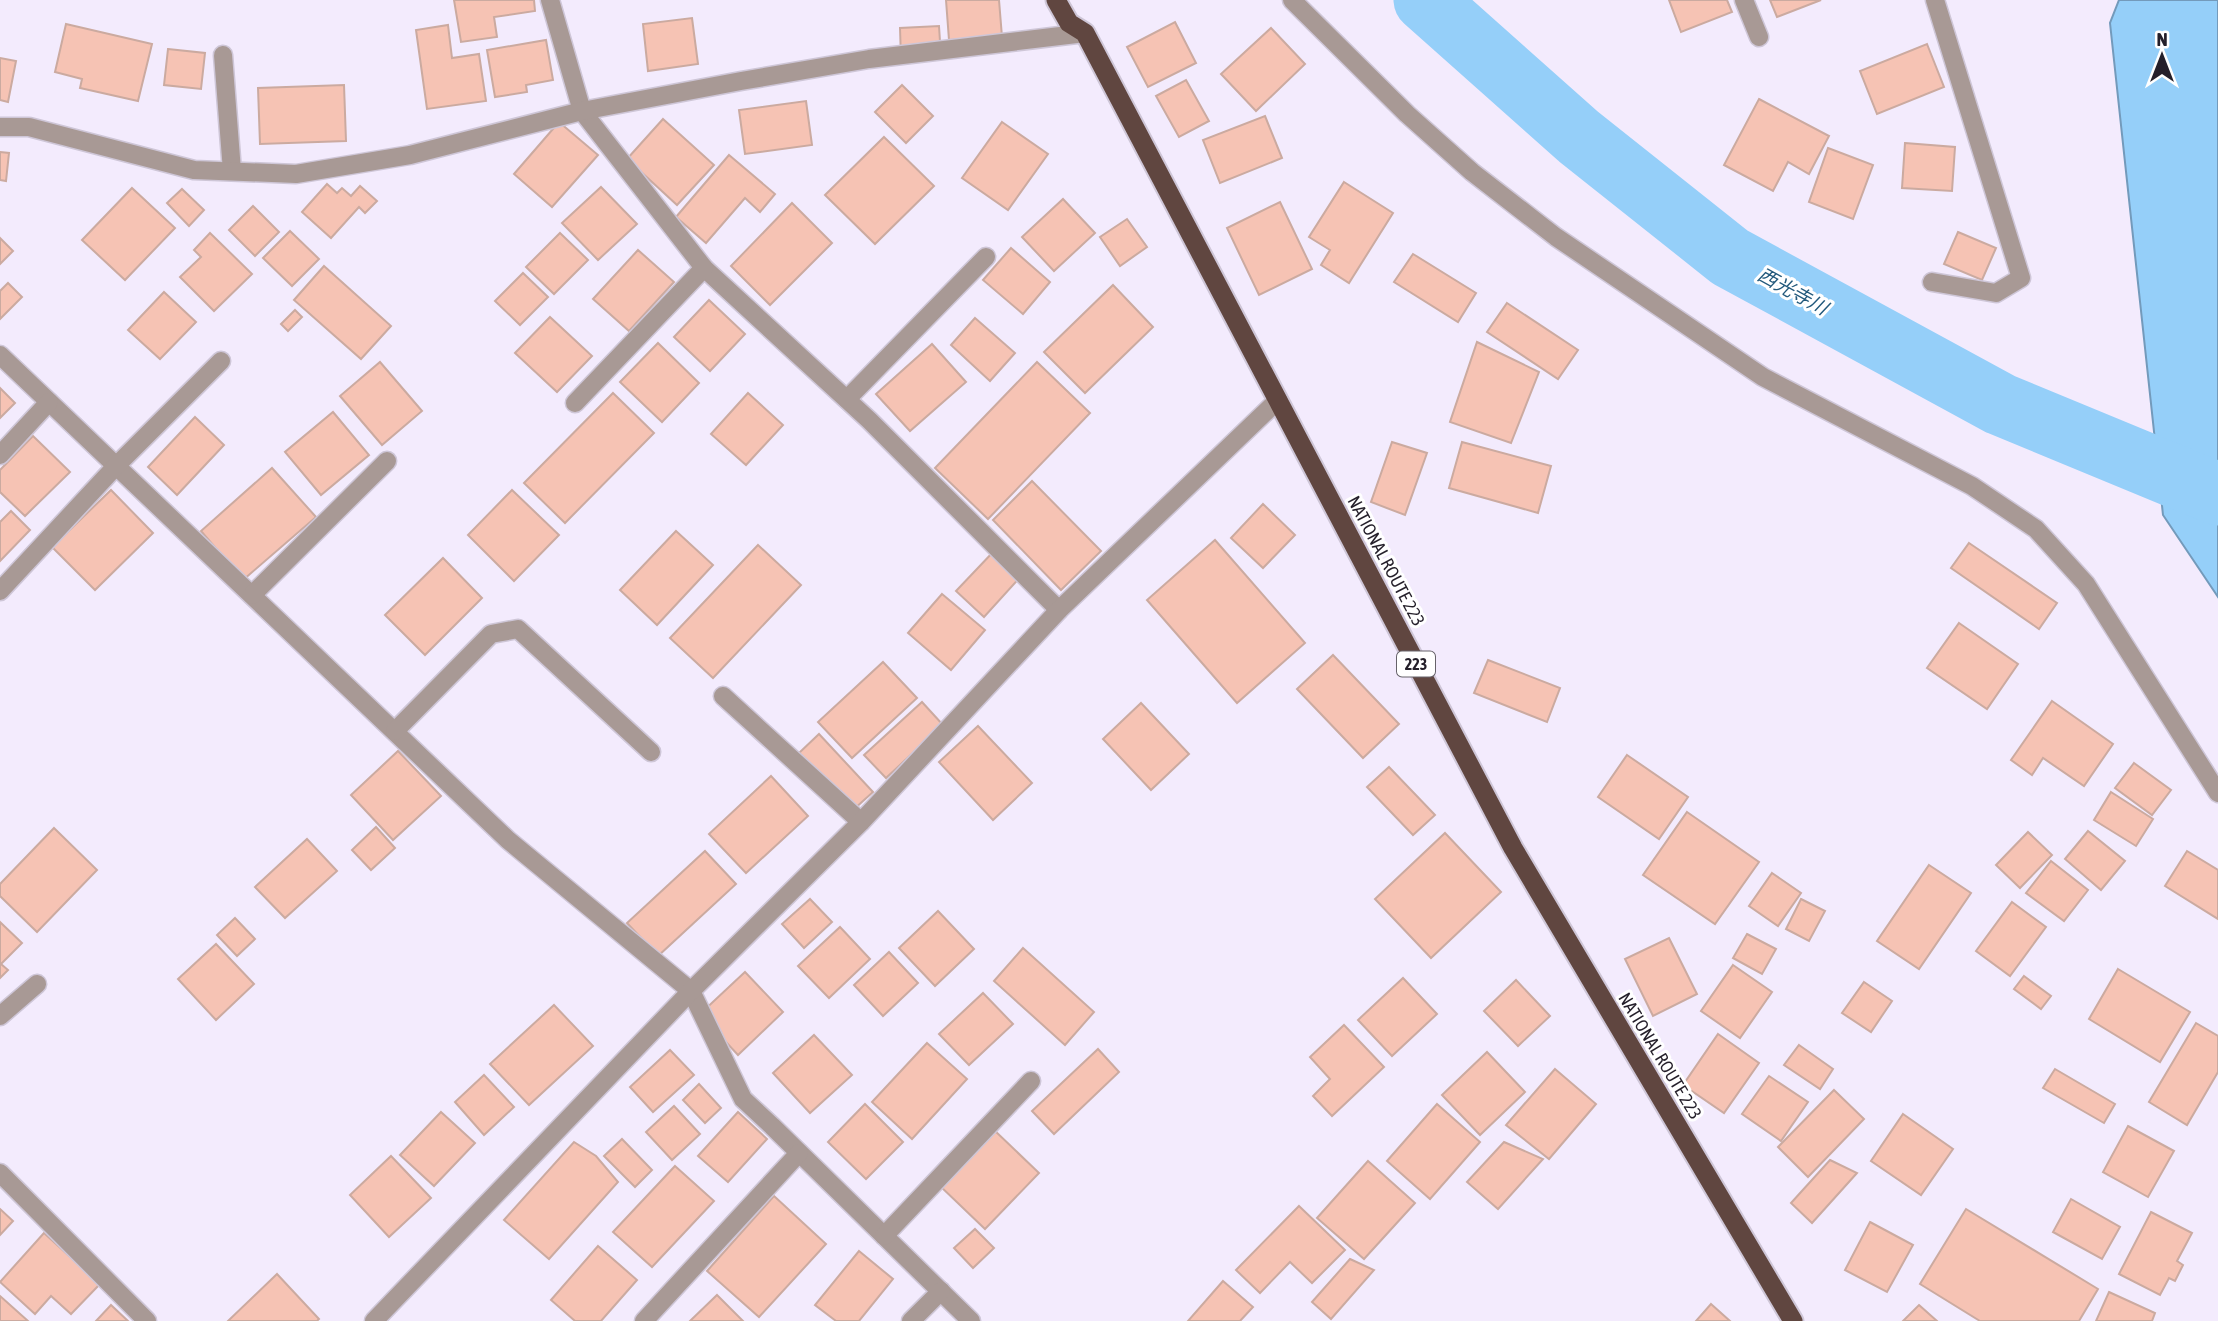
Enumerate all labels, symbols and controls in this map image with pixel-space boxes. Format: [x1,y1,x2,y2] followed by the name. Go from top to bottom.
[2127,21,2197,91] north arrow
[2156,28,2168,50] text: N
[1754,263,1833,320] water label: 西光寺川
[1343,492,1430,629] street label: NATIONAL ROUTE 223
[1397,652,1435,677] road number: 223
[1614,989,1707,1123] street label: NATIONAL ROUTE 223

